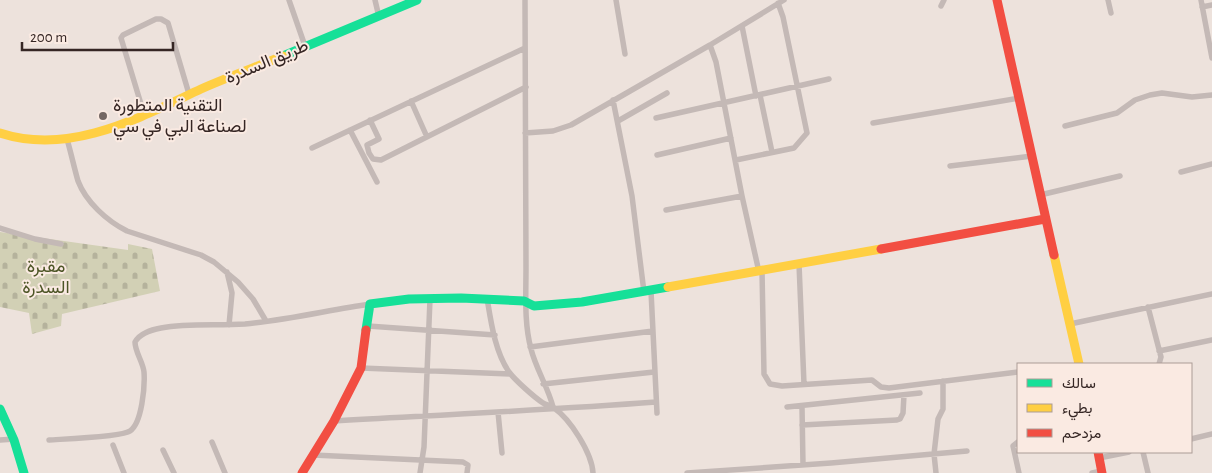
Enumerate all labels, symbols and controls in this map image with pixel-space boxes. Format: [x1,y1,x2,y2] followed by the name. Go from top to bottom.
[22,20,174,52] scale bar
[30,30,67,45] text: 200 m
[223,36,312,88] street label: طريق السدرة
[113,97,247,141] place label: التقنية المتطورة لصناعة البي في سي
[97,110,109,122] marker: التقنية المتطورة لصناعة البي في سي
[22,258,70,298] park label: مقبرة السدرة
[1017,363,1192,453] legend
[1062,376,1096,391] text: سالك
[1062,401,1092,421] text: بطيء
[1062,426,1101,443] text: مزدحم

